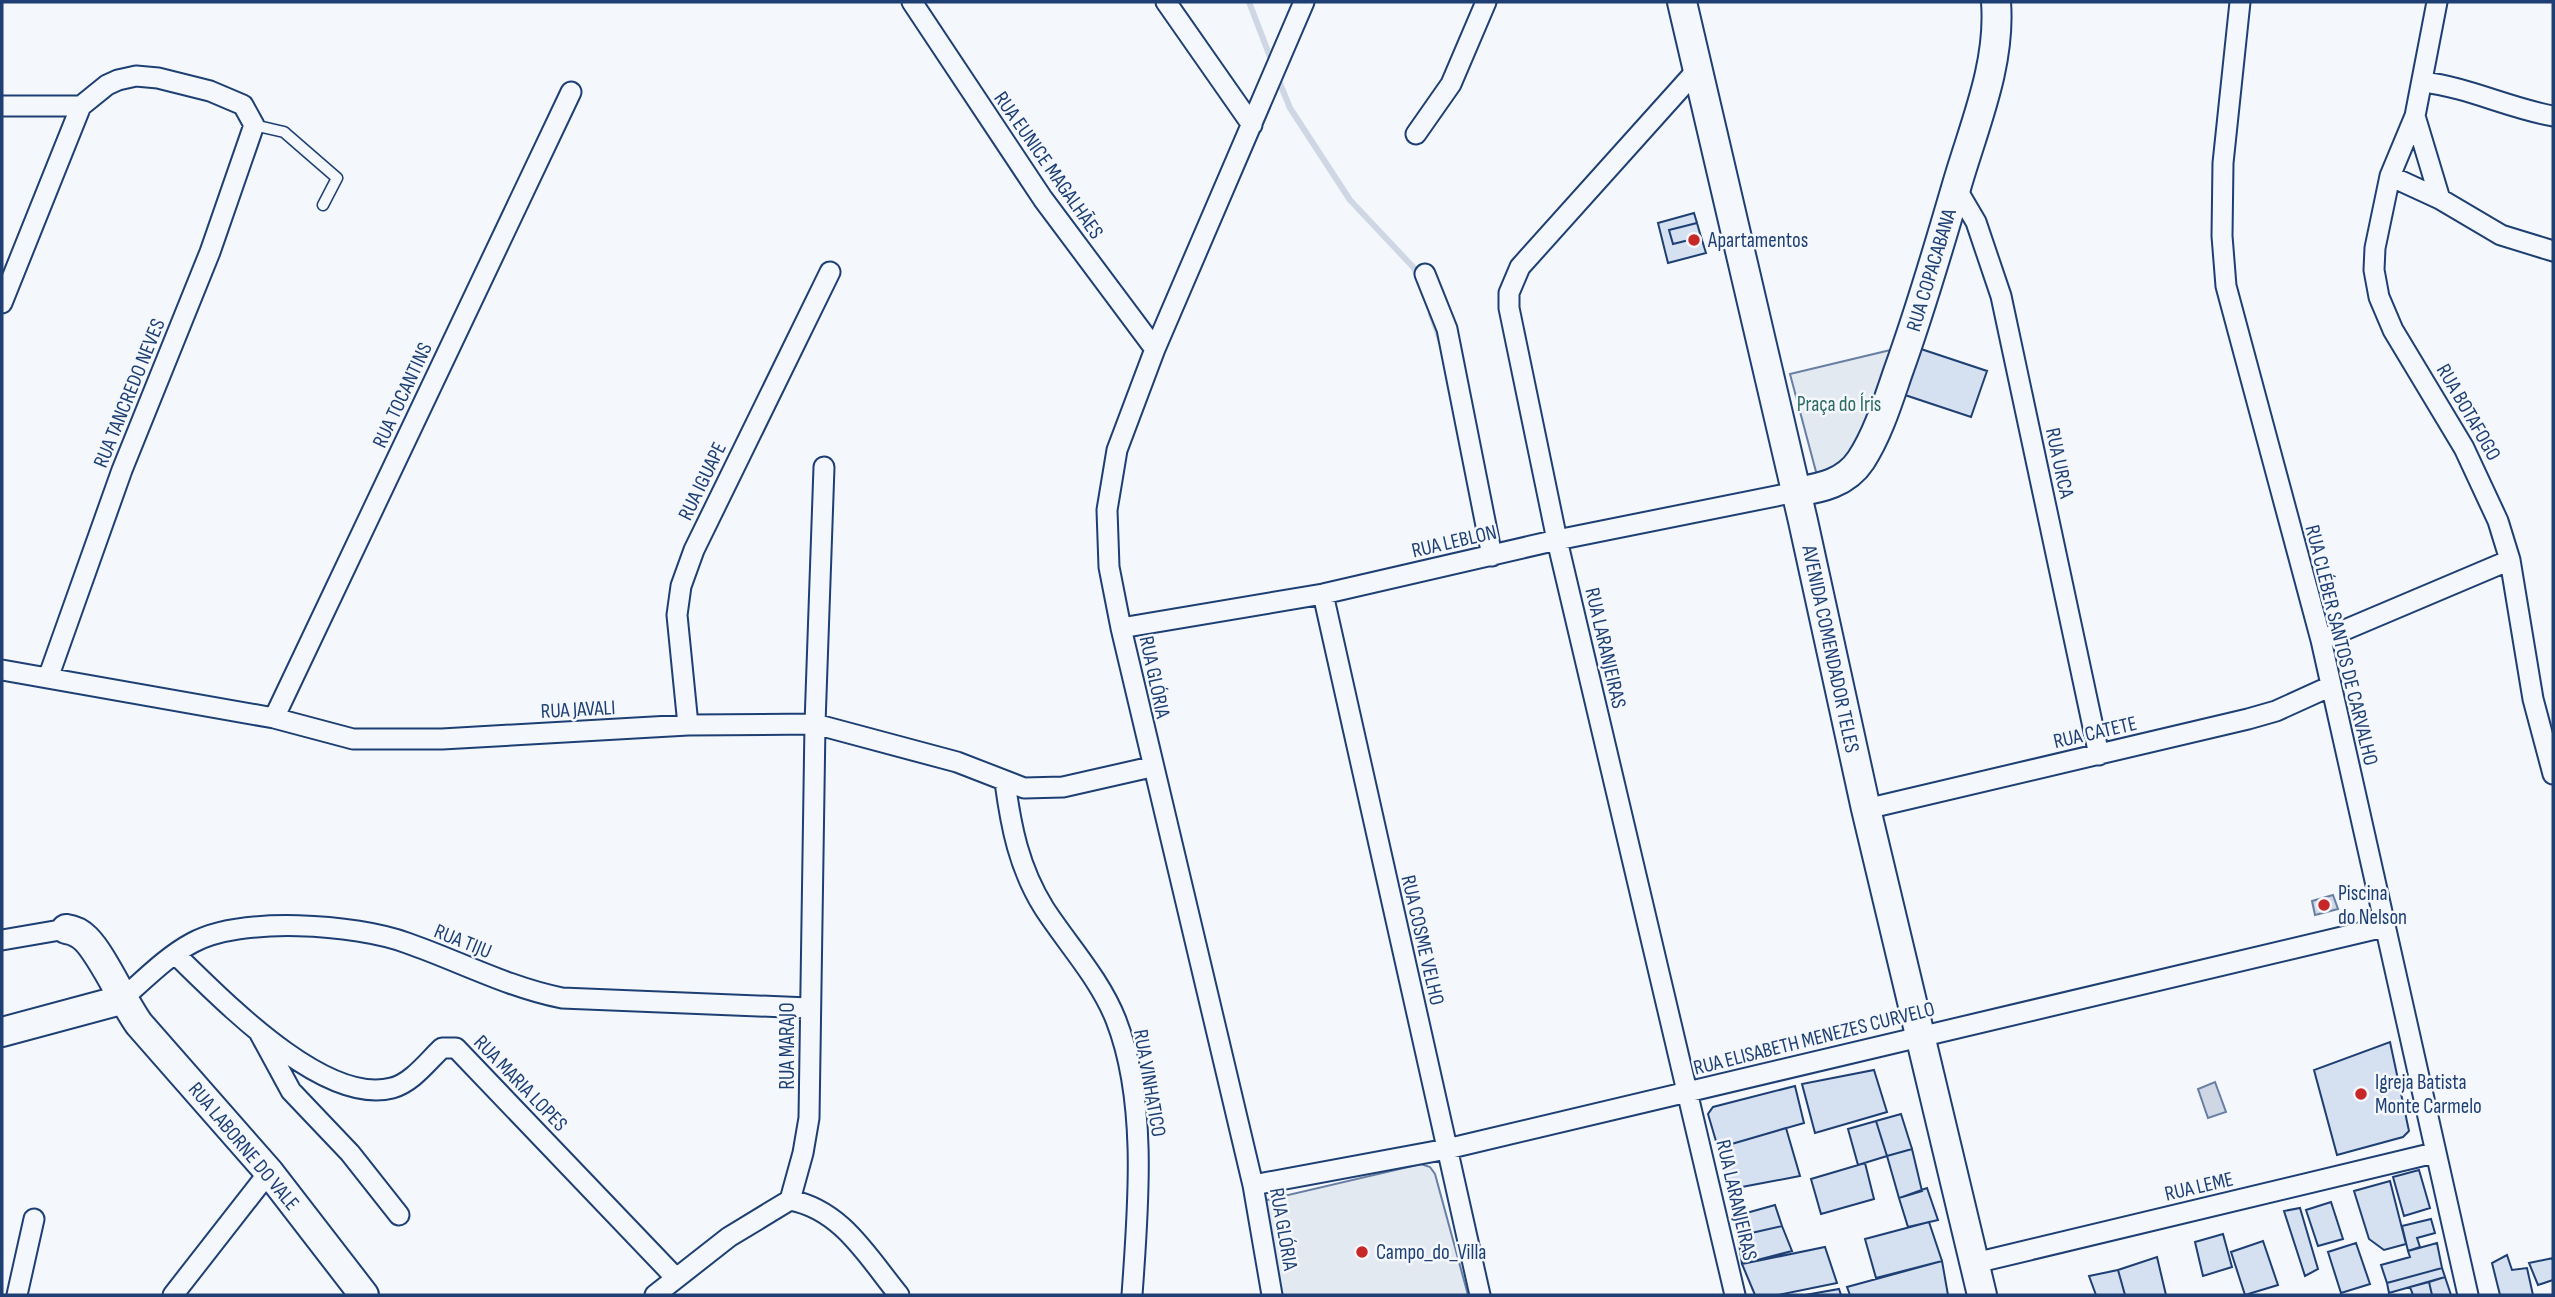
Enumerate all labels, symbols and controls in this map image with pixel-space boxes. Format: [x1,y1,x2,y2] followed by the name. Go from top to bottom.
[988,87,1109,244] street label: RUA EUNICE MAGALHÃES
[1901,205,1962,335] street label: RUA COPACABANA
[1707,228,1808,253] place label: Apartamentos
[1686,232,1702,248] marker: Apartamentos
[88,315,171,471] street label: RUA TANCREDO NEVES
[367,339,438,452] street label: RUA TOCANTINS
[2431,360,2506,465] street label: RUA BOTAFOGO
[1797,392,1881,417] park label: Praça do Íris
[2040,426,2079,502] street label: RUA URCA
[673,438,732,524] street label: RUA IGUAPE
[1409,520,1499,563] street label: RUA LEBLON
[2300,522,2384,768] street label: RUA CLÉBER SANTOS DE CARVALHO
[1796,542,1865,755] street label: AVENIDA COMENDADOR TELES
[1579,585,1632,711] street label: RUA LARANJEIRAS
[1134,634,1176,721] street label: RUA GLÓRIA
[540,695,616,724] street label: RUA JAVALI
[2051,711,2139,754] street label: RUA CATETE
[1395,873,1450,1008] street label: RUA COSME VELHO
[2338,881,2407,930] place label: Piscina do Nelson
[2316,897,2332,913] marker: Piscina do Nelson
[430,919,495,964] street label: RUA TIJU
[1691,996,1937,1081] street label: RUA ELISABETH MENEZES CURVELO
[775,1002,800,1090] street label: RUA MARAJO
[1128,1027,1171,1139] street label: RUA VINHATICO
[469,1030,573,1137] street label: RUA MARIA LOPES
[2375,1070,2482,1119] place label: Igreja Batista Monte Carmelo
[183,1077,304,1215] street label: RUA LABORNE DO VALE
[2353,1086,2369,1102] marker: Igreja Batista Monte Carmelo
[1710,1137,1763,1263] street label: RUA LARANJEIRAS
[2162,1166,2236,1207] street label: RUA LEME
[1264,1186,1303,1273] street label: RUA GLÓRIA
[1376,1240,1486,1265] place label: Campo_do_Villa
[1354,1244,1370,1260] marker: Campo_do_Villa

